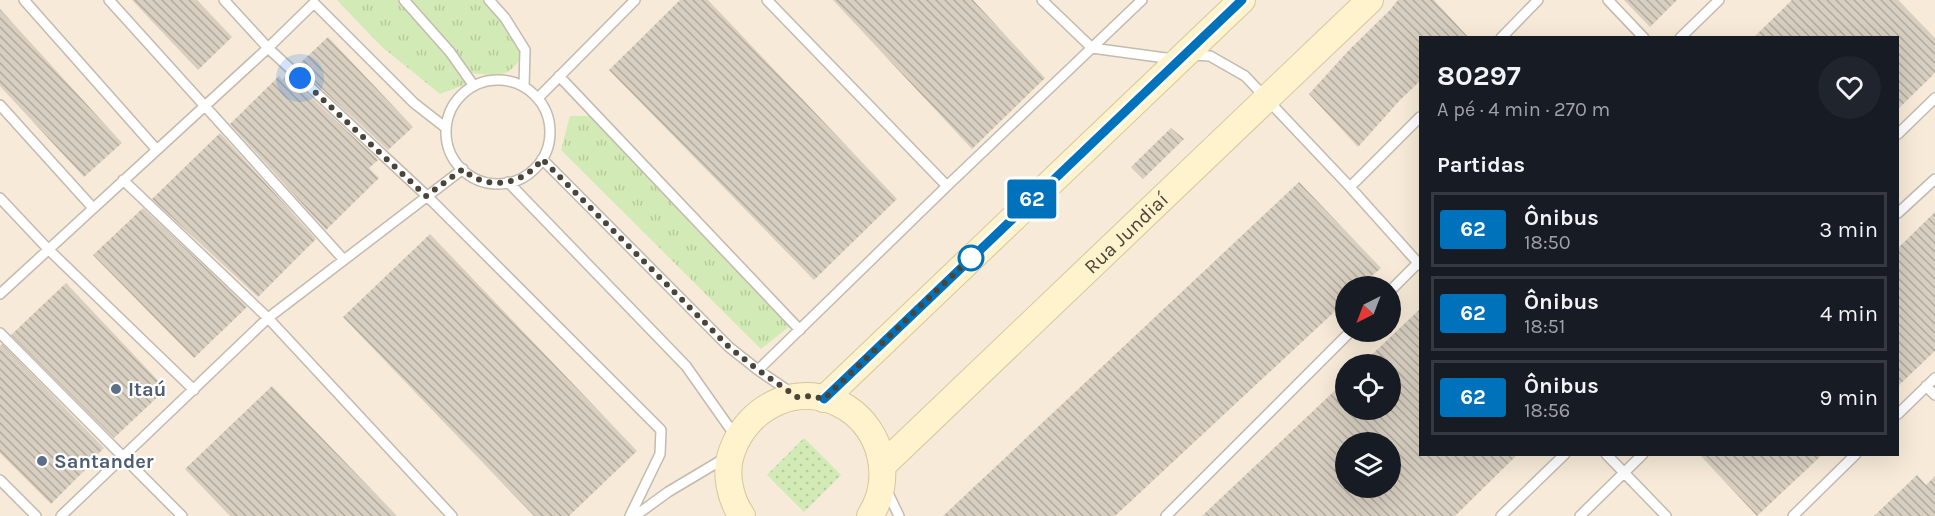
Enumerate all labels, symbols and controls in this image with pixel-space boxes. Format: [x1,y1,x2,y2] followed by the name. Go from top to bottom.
[1818,56,1881,119] button: heart
[1437,59,1521,92] text: 80297
[285,63,315,93] your location
[1437,98,1610,121] text: A pé · 4 min · 270 m
[1437,152,1525,178] text: Partidas
[1005,180,1059,218] line badge: 62
[1019,187,1045,211] text: 62
[1079,188,1173,278] street label: Rua Jundiaí
[1524,205,1599,231] text: Ônibus
[1460,217,1486,241] text: 62
[1819,217,1878,243] text: 3 min
[1524,231,1571,254] text: 18:50
[958,245,984,271] unlabelled marker
[1335,276,1401,342] north arrow
[1335,276,1401,498] map controls
[1524,289,1599,315] text: Ônibus
[1460,301,1486,325] text: 62
[1820,301,1878,327] text: 4 min
[1524,315,1565,338] text: 18:51
[1335,354,1401,420] button: locate
[1524,373,1599,399] text: Ônibus
[128,378,166,401] place label: Itaú
[109,382,123,396] marker: Itaú
[1460,385,1486,409] text: 62
[1820,385,1878,411] text: 9 min
[1524,399,1570,422] text: 18:56
[1335,432,1401,498] button: layers
[54,450,154,473] place label: Santander
[35,454,49,468] marker: Santander

